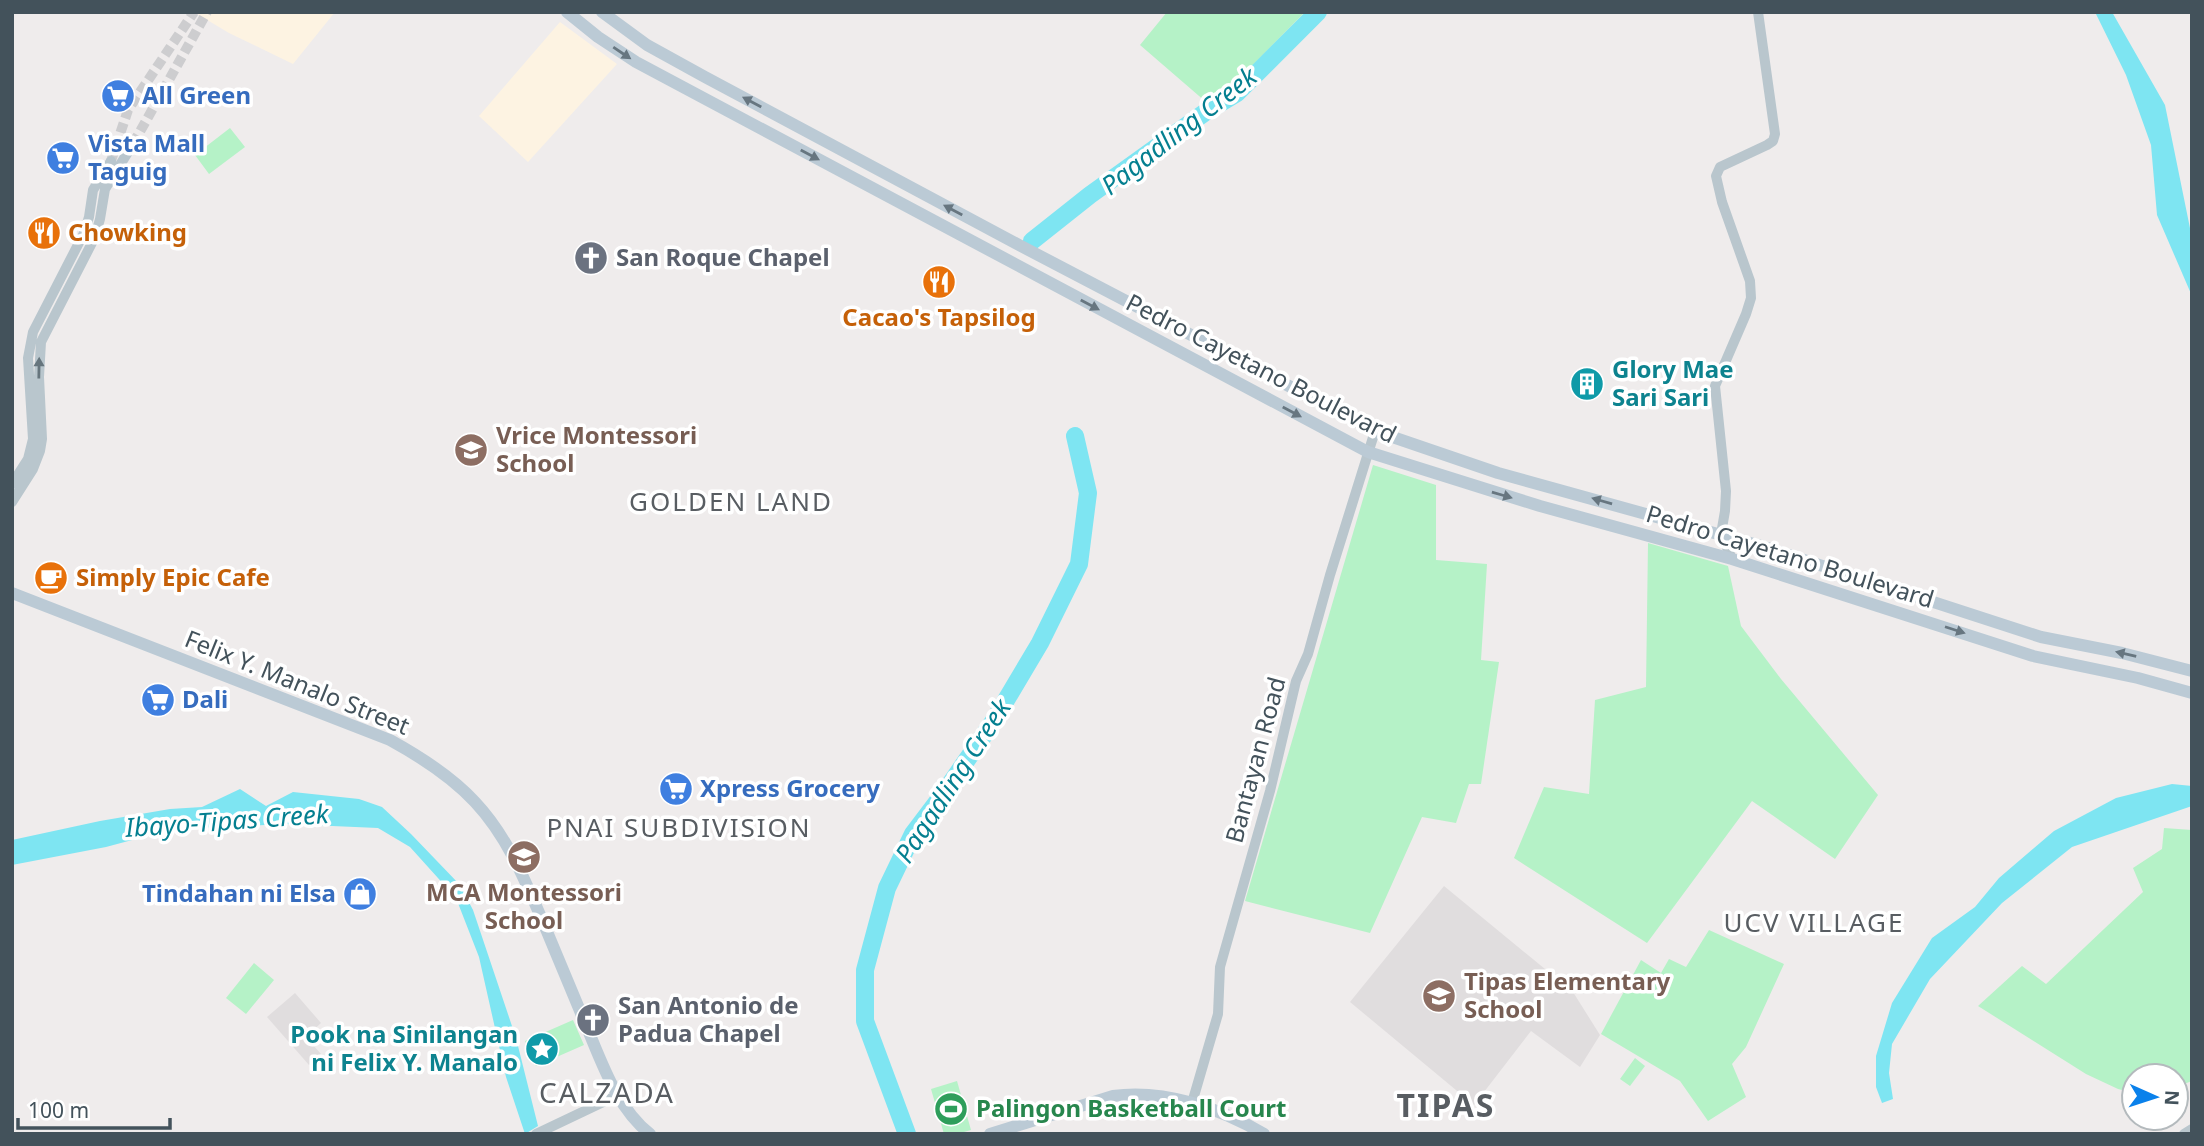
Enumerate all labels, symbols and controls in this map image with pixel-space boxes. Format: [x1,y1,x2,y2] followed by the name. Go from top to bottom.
[613,46,631,60] one-way arrow
[1093,57,1265,202] water label: Pagadling Creek
[99,77,137,115] supermarket icon: All Green
[142,78,251,111] place label: All Green
[743,96,762,108] one-way arrow
[88,126,205,187] place label: Vista Mall Taguig
[44,139,82,177] supermarket icon: Vista Mall Taguig
[800,150,820,161] one-way arrow
[943,204,963,215] one-way arrow
[25,214,63,252] restaurant icon: Chowking
[68,215,187,248] place label: Chowking
[572,239,610,277] church icon: San Roque Chapel
[616,240,830,273] place label: San Roque Chapel
[920,263,958,301] restaurant icon: Cacao's Tapsilog
[1121,285,1402,450] street label: Pedro Cayetano Boulevard
[1081,299,1100,311] one-way arrow
[842,300,1036,333] place label: Cacao's Tapsilog
[1612,352,1734,413] place label: Glory Mae Sari Sari
[34,357,45,379] one-way arrow
[1568,365,1606,403] building icon: Glory Mae Sari Sari
[1282,405,1302,417] one-way arrow
[496,418,697,479] place label: Vrice Montessori School
[452,431,490,469] school or university icon: Vrice Montessori School
[629,483,833,519] district label: GOLDEN LAND
[1492,490,1513,500] one-way arrow
[1591,495,1613,506] one-way arrow
[1643,496,1938,615] street label: Pedro Cayetano Boulevard
[32,559,70,597] cafe icon: Simply Epic Cafe
[76,560,270,593] place label: Simply Epic Cafe
[180,621,415,742] street label: Felix Y. Manalo Street
[1945,625,1966,636] one-way arrow
[2115,648,2137,659] one-way arrow
[1217,673,1293,846] street label: Bantayan Road
[139,681,177,719] supermarket icon: Dali
[182,682,228,715] place label: Dali
[886,691,1019,869] water label: Pagadling Creek
[657,770,695,808] supermarket icon: Xpress Grocery
[700,771,880,804] place label: Xpress Grocery
[123,795,331,845] water label: Ibayo-Tipas Creek
[546,809,812,845] district label: PNAI SUBDIVISION
[505,838,543,876] school or university icon: MCA Montessori School
[341,875,379,913] shop icon: Tindahan ni Elsa
[426,875,622,936] place label: MCA Montessori School
[142,876,336,909] place label: Tindahan ni Elsa
[1724,904,1904,940] district label: UCV VILLAGE
[1464,964,1671,1025] place label: Tipas Elementary School
[1420,977,1458,1015] school or university icon: Tipas Elementary School
[618,988,799,1049] place label: San Antonio de Padua Chapel
[574,1001,612,1039] church icon: San Antonio de Padua Chapel
[290,1017,518,1078] place label: Pook na Sinilangan ni Felix Y. Manalo
[523,1030,561,1068] place icon: Pook na Sinilangan ni Felix Y. Manalo
[2120,1062,2190,1132] north arrow
[539,1073,675,1111] district label: CALZADA
[1397,1083,1495,1126] district label: TIPAS
[18,1086,170,1130] scale bar
[2159,1089,2185,1106] text: N
[932,1090,970,1128] sports icon: Palingon Basketball Court
[976,1091,1286,1124] place label: Palingon Basketball Court
[28,1096,89,1124] text: 100 m

